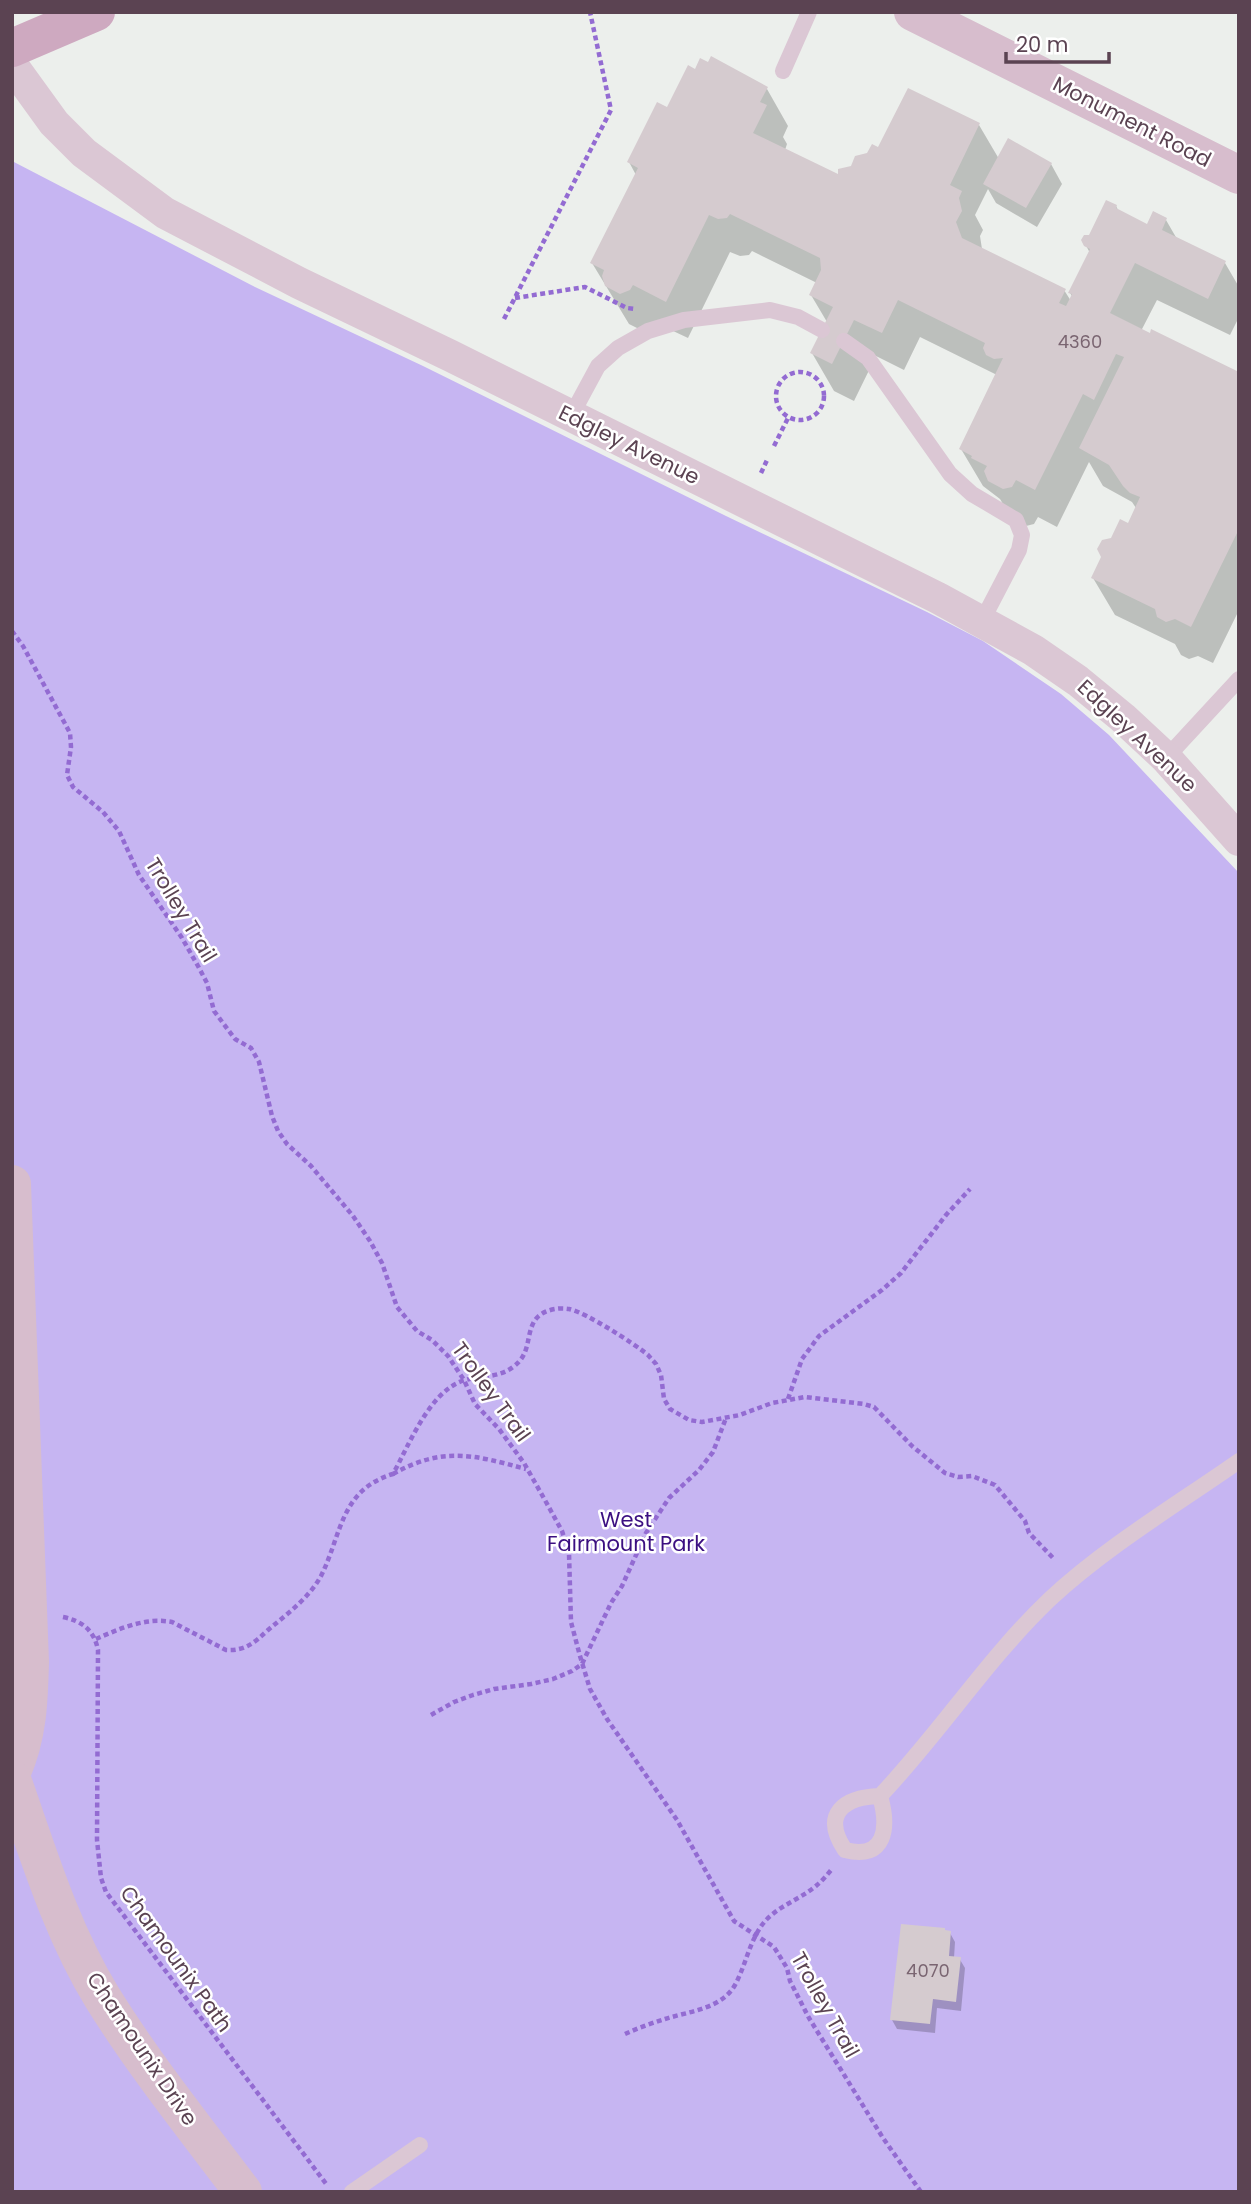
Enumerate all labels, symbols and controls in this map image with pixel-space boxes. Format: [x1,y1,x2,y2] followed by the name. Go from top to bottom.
[1006,21,1109,65] scale bar
[1016,30,1069,59] text: 20 m
[1048,69,1216,174] street label: Monument Road
[1058,329,1102,354] house number: 4360
[554,398,705,491] street label: Edgley Avenue
[1071,673,1203,799] street label: Edgley Avenue
[139,852,224,967] street label: Trolley Trail
[445,1336,538,1448] street label: Trolley Trail
[547,1505,705,1558] park label: West Fairmount Park
[114,1880,239,2038] street label: Chamounix Path
[784,1947,867,2063] street label: Trolley Trail
[906,1958,950,1983] house number: 4070
[80,1966,205,2131] street label: Chamounix Drive

